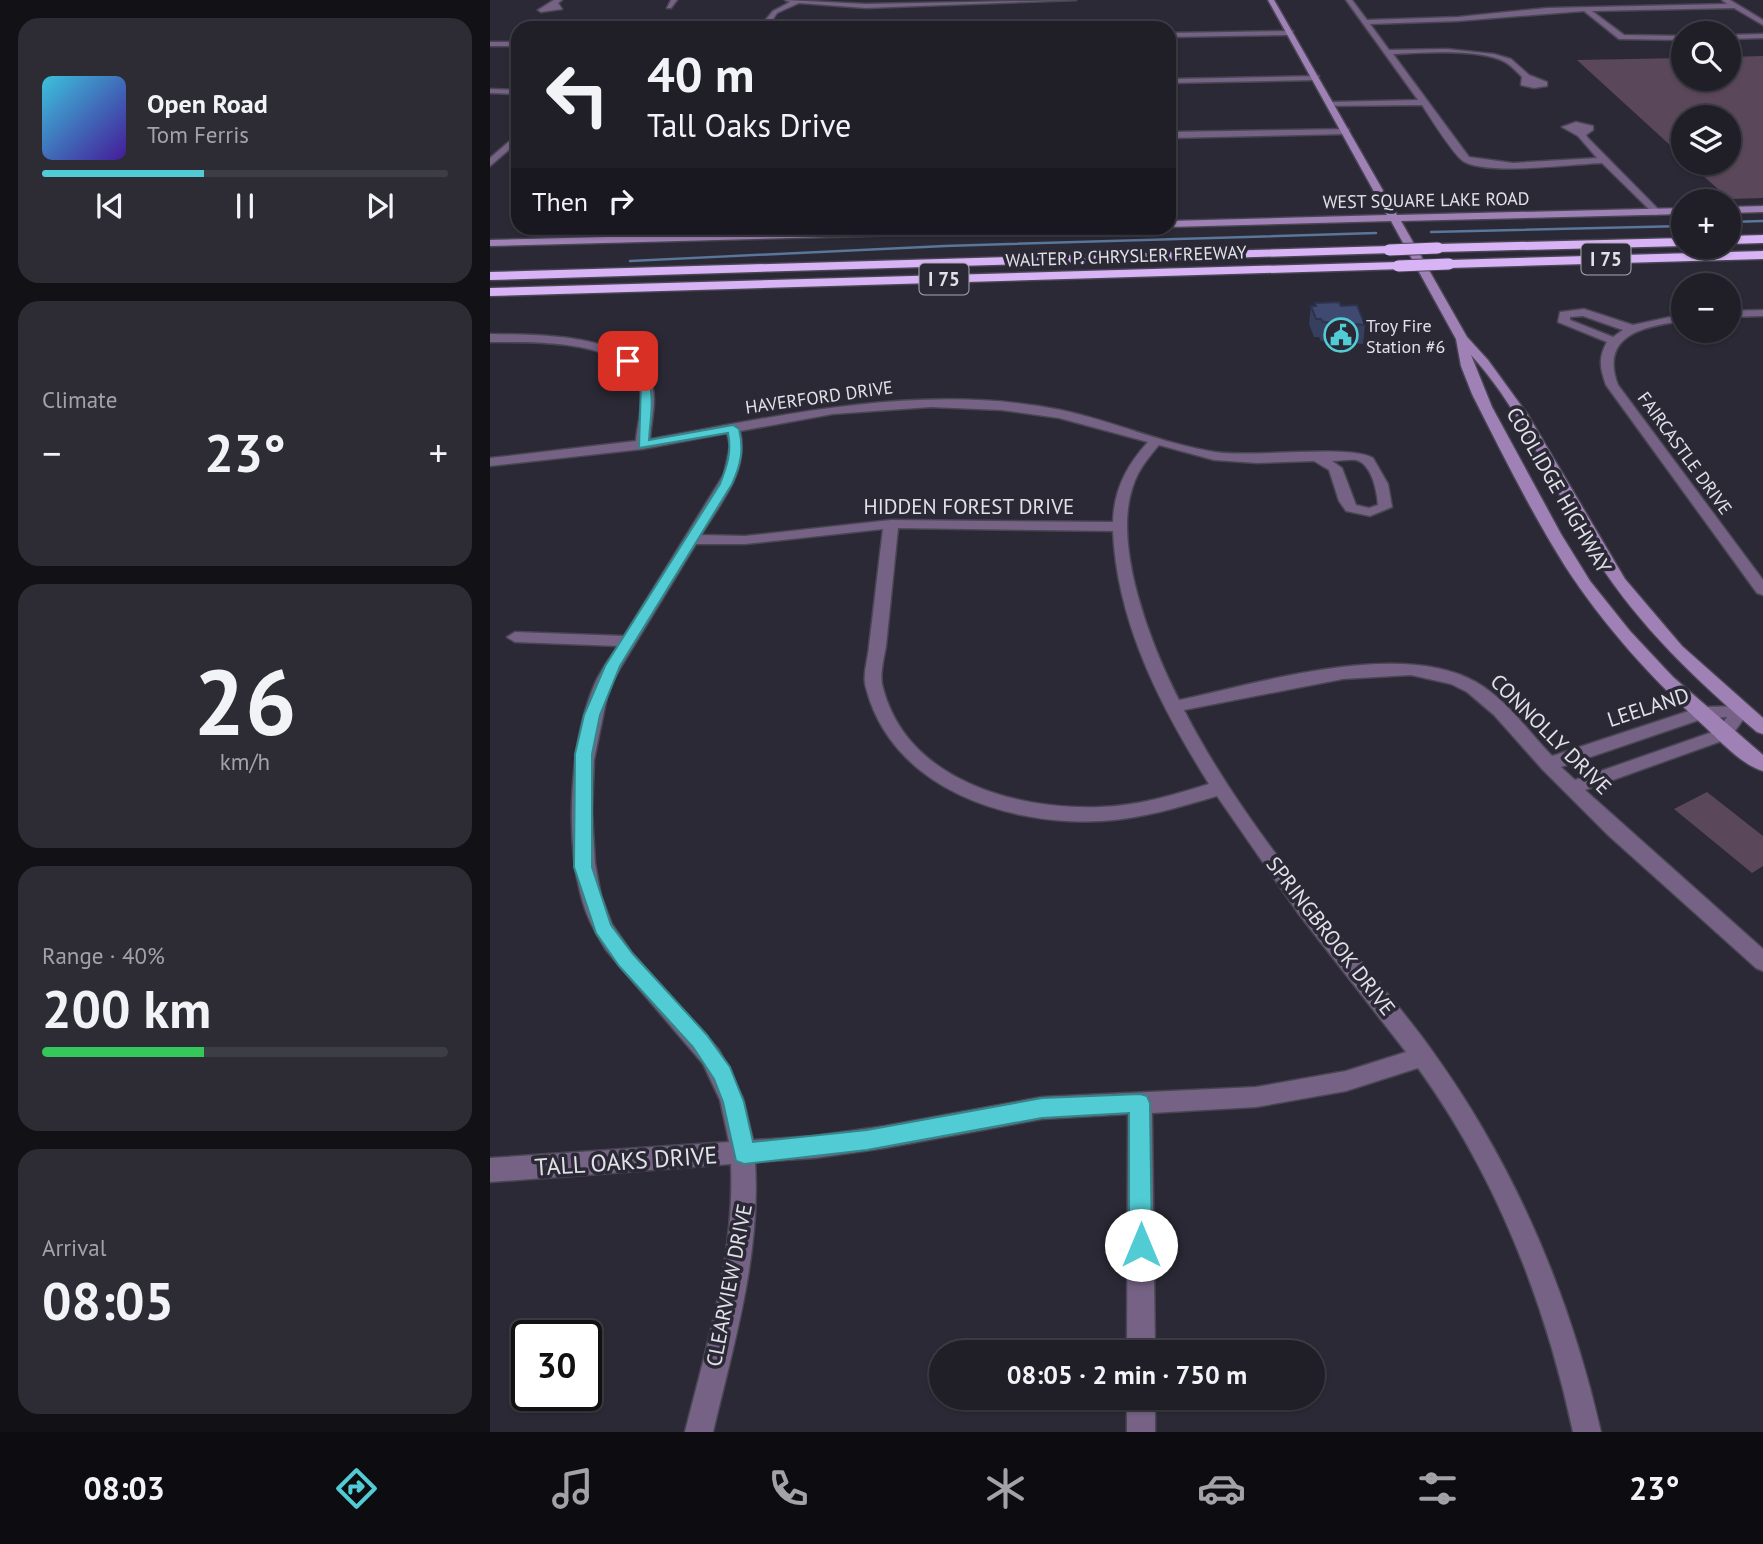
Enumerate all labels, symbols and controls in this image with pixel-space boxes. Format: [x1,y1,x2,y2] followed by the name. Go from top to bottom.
[1671,21,1741,343] map controls
[1671,21,1741,91] button: search
[647,42,754,106] text: 40 m
[532,49,623,140] icon: left
[147,87,268,120] text: Open Road
[647,104,851,146] text: Tall Oaks Drive
[1671,105,1741,175] button: layers
[147,120,249,149] text: Tom Ferris
[602,182,640,220] icon: right
[532,185,588,218] text: Then
[91,187,129,225] icon: previous
[226,187,264,225] icon: pause
[361,187,399,225] icon: next
[1322,187,1530,213] street label: WEST SQUARE LAKE ROAD
[1671,189,1741,259] button: +
[1005,240,1247,272] street label: WALTER P. CHRYSLER FREEWAY
[1582,244,1630,274] road number: I 75
[920,264,968,294] road number: I 75
[1671,273,1741,343] button: −
[1366,314,1445,358] place label: Troy Fire Station #6
[1322,316,1360,354] public building icon: Troy Fire Station #6
[598,331,658,391] pin
[609,342,647,380] icon: arrive
[744,375,894,419] street label: HAVERFORD DRIVE
[42,385,117,414] text: Climate
[1633,387,1737,519] street label: FAIRCASTLE DRIVE
[1501,402,1618,578] street label: COOLIDGE HIGHWAY
[204,419,286,486] text: 23°
[42,428,61,477] text: −
[429,428,448,477] text: +
[864,493,1074,520] street label: HIDDEN FOREST DRIVE
[193,642,297,760] text: 26
[1485,668,1617,800] street label: CONNOLLY DRIVE
[1604,681,1692,733] street label: LEELAND
[220,747,270,776] text: km/h
[1261,851,1401,1021] street label: SPRINGBROOK DRIVE
[42,941,165,970] text: Range · 40%
[42,975,211,1042] text: 200 km
[534,1139,718,1183] street label: TALL OAKS DRIVE
[700,1201,758,1369] street label: CLEARVIEW DRIVE
[1104,1208,1178,1282] position arrow
[42,1233,106,1262] text: Arrival
[42,1267,174,1334] text: 08:05
[511,1320,602,1411] speed limit sign: 30
[1007,1358,1247,1391] text: 08:05 · 2 min · 750 m
[332,1464,381,1513] icon: directions
[548,1464,597,1513] icon: music
[764,1464,813,1513] icon: phone
[981,1464,1030,1513] icon: climate
[1197,1464,1246,1513] icon: car
[1413,1464,1462,1513] icon: filters
[84,1467,165,1509] text: 08:03
[1629,1467,1679,1509] text: 23°

